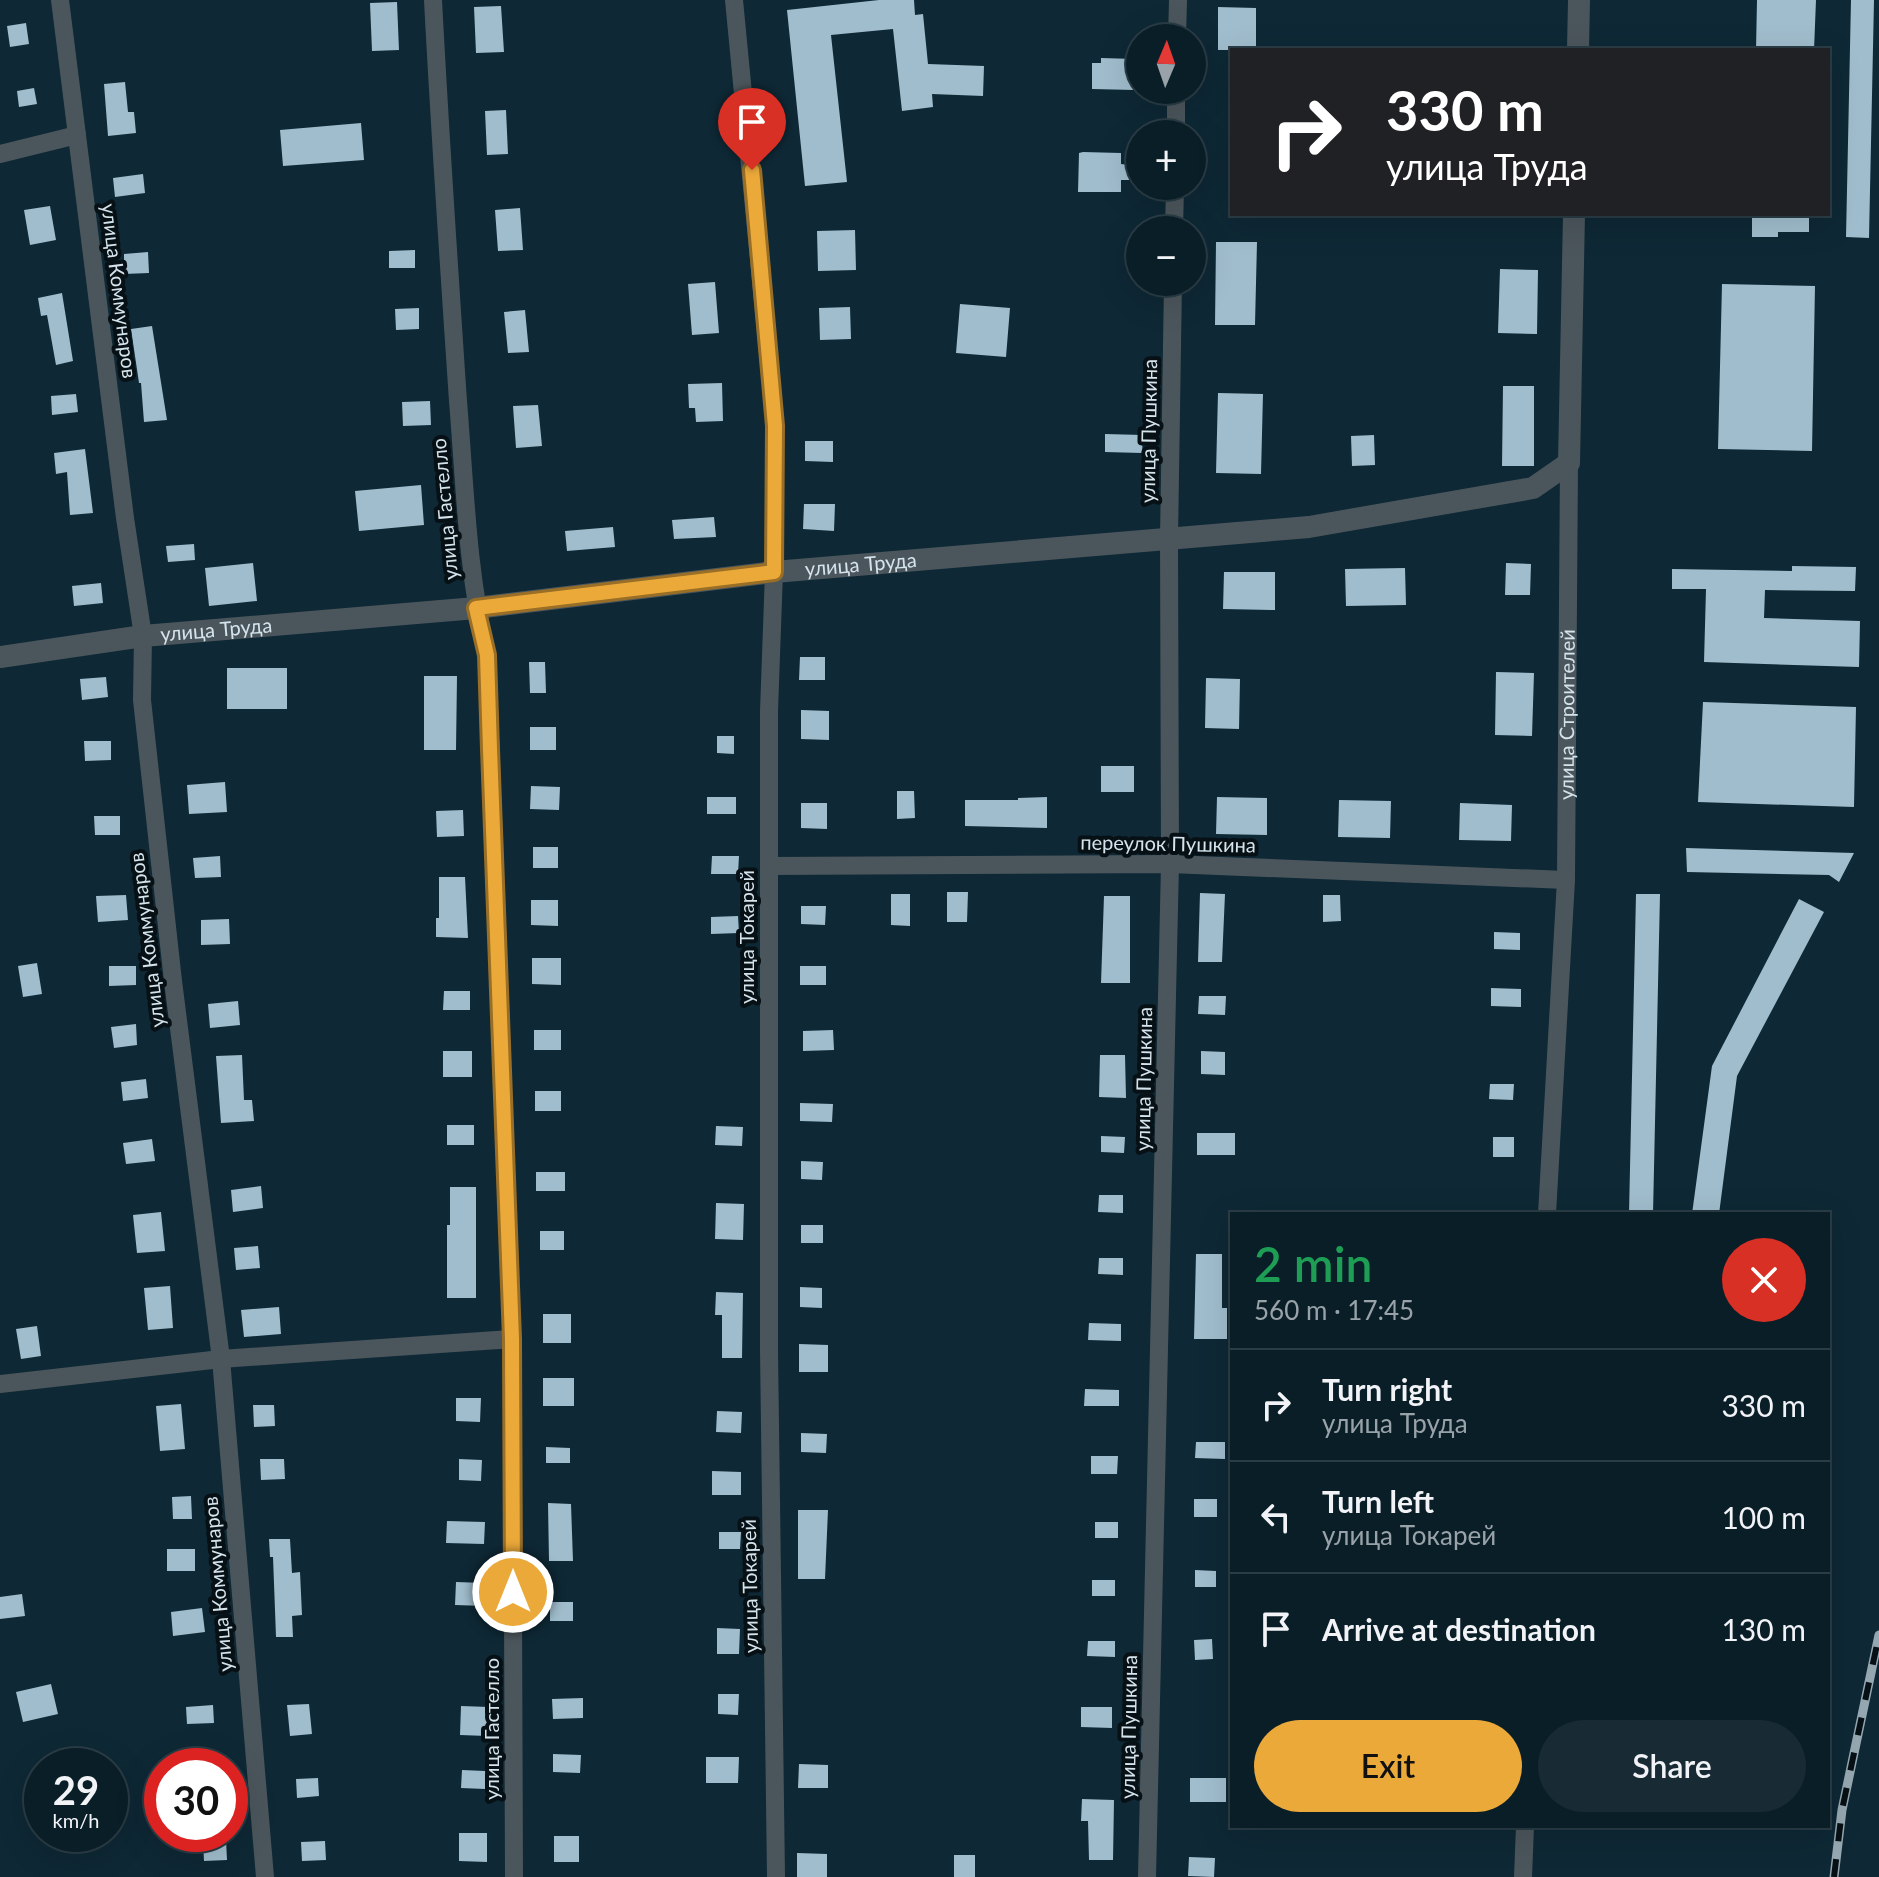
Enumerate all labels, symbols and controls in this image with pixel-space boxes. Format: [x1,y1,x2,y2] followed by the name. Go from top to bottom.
[1126,24,1206,104] north arrow
[1126,24,1206,296] map controls
[1386,76,1544,143] text: 330 m
[1254,80,1358,184] icon: right
[718,88,786,170] pin
[730,100,774,144] icon: arrive
[1126,120,1206,200] button: +
[1386,144,1588,188] text: улица Труда
[97,202,143,380] street label: улица Коммунаров
[1126,216,1206,296] button: −
[1135,359,1161,503] street label: улица Пушкина
[426,437,462,581] street label: улица Гастелло
[804,547,918,580] street label: улица Труда
[159,612,273,645] street label: улица Труда
[1554,629,1579,800] street label: улица Строителей
[1080,829,1256,857] street label: переулок Пушкина
[123,851,169,1029] street label: улица Коммунаров
[734,870,758,1004] street label: улица Токарей
[1130,1007,1156,1151] street label: улица Пушкина
[1254,1235,1372,1292] text: 2 min
[1722,1238,1806,1322] button: close
[1254,1294,1414,1326] text: 560 m · 17:45
[1322,1371,1452,1407] text: Turn right
[1254,1383,1298,1427] icon: right
[1721,1387,1806,1423] text: 330 m
[1322,1407,1468,1439] text: улица Труда
[1322,1483,1434,1519] text: Turn left
[197,1495,237,1673] street label: улица Коммунаров
[1254,1495,1298,1539] icon: left
[1721,1499,1806,1535] text: 100 m
[736,1519,762,1653] street label: улица Токарей
[1322,1519,1496,1551] text: улица Токарей
[471,1550,555,1634] position arrow
[1254,1607,1298,1651] icon: arrive
[1322,1611,1596,1647] text: Arrive at destination
[1721,1611,1806,1647] text: 130 m
[1115,1655,1141,1799] street label: улица Пушкина
[479,1658,503,1800] street label: улица Гастелло
[1254,1720,1522,1812] button: Exit
[1538,1720,1806,1812] button: Share
[144,1748,248,1852] speed limit sign: 30
[53,1766,99,1814] text: 29
[53,1808,99,1832] text: km/h

